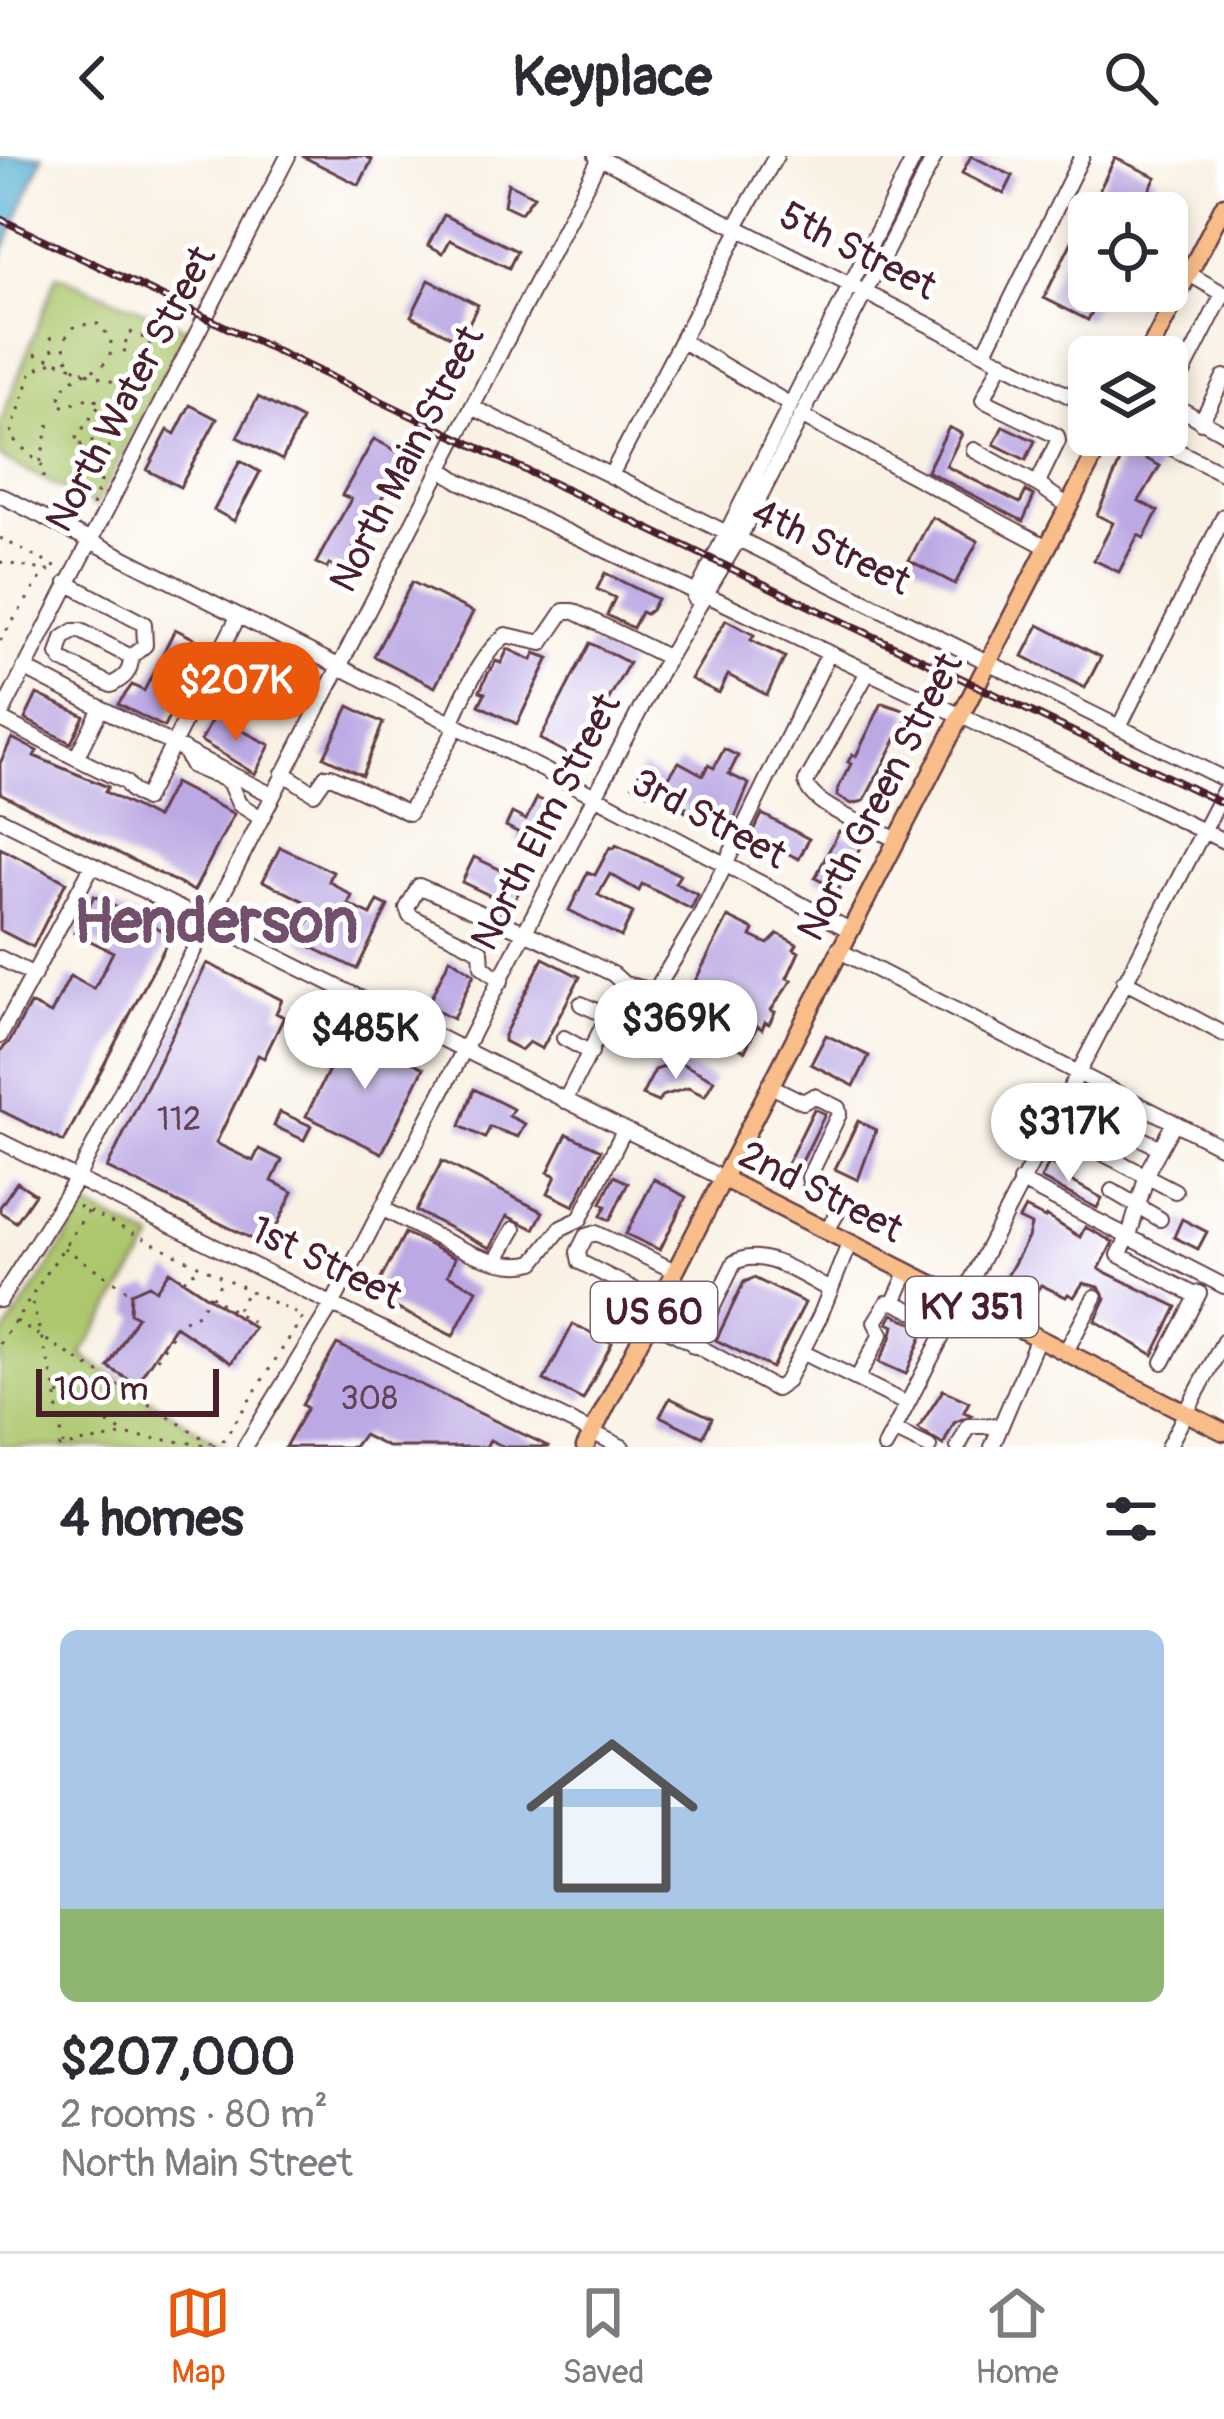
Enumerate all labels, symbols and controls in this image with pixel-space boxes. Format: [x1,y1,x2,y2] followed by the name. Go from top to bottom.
[512,44,712,112] text: Keyplace
[60,45,126,111] icon: back
[1098,45,1164,111] icon: search
[771,191,945,311] street label: 5th Street
[1068,192,1188,456] map controls
[1068,192,1188,312] button: locate
[35,237,227,540] street label: North Water Street
[319,317,495,601] street label: North Main Street
[1068,336,1188,456] button: layers
[743,488,919,607] street label: 4th Street
[152,642,320,744] pin: $207K
[786,645,974,949] street label: North Green Street
[179,656,293,705] text: $207K
[460,685,632,959] street label: North Elm Street
[623,758,795,880] street label: 3rd Street
[74,883,358,962] district label: Henderson
[592,980,760,1082] pin: $369K
[281,990,449,1092] pin: $485K
[621,994,731,1043] text: $369K
[311,1004,419,1053] text: $485K
[985,1083,1153,1185] pin: $317K
[1018,1097,1120,1146] text: $317K
[157,1099,201,1140] house number: 112
[731,1130,911,1254] street label: 2nd Street
[242,1205,410,1321] street label: 1st Street
[906,1277,1038,1337] road number: KY 351
[591,1282,717,1342] road number: US 60
[36,1363,219,1416] scale bar
[54,1369,148,1410] text: 100 m
[340,1378,398,1419] house number: 308
[1098,1486,1164,1552] icon: filters
[60,1487,244,1551] text: 4 homes
[504,1708,720,1924] icon: home
[60,2026,295,2090] text: $207,000
[60,2090,328,2139] text: 2 rooms · 80 m²
[60,2139,353,2188] text: North Main Street
[165,2280,231,2393] tab: Map
[562,2280,644,2393] tab: Saved
[975,2280,1059,2393] tab: Home

